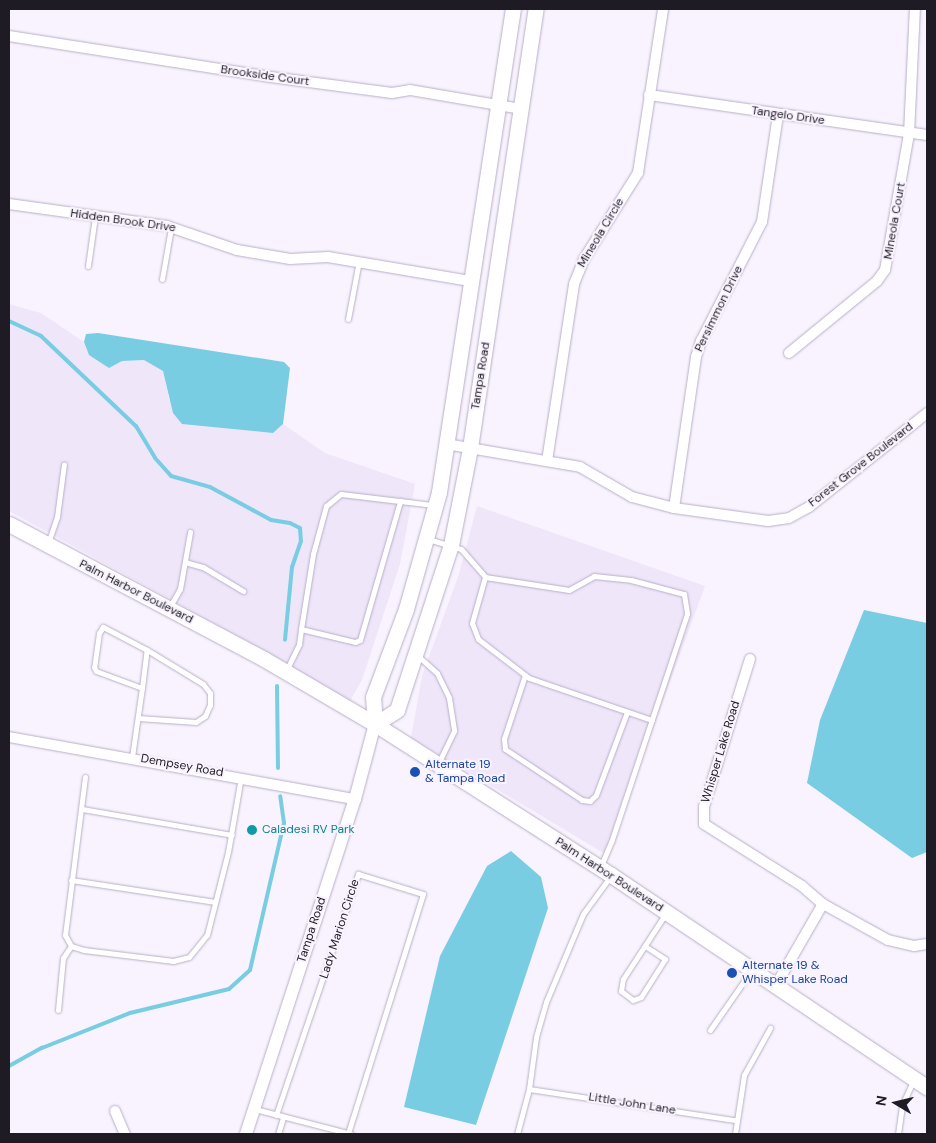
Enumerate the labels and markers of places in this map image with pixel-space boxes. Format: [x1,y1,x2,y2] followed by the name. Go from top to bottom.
[425,758,505,786] place label: Alternate 19 & Tampa Road
[409,766,421,778] marker: Alternate 19 & Tampa Road
[262,823,354,837] place label: Caladesi RV Park
[246,824,258,836] marker: Caladesi RV Park
[742,959,848,987] place label: Alternate 19 & Whisper Lake Road
[726,967,738,979] marker: Alternate 19 & Whisper Lake Road

